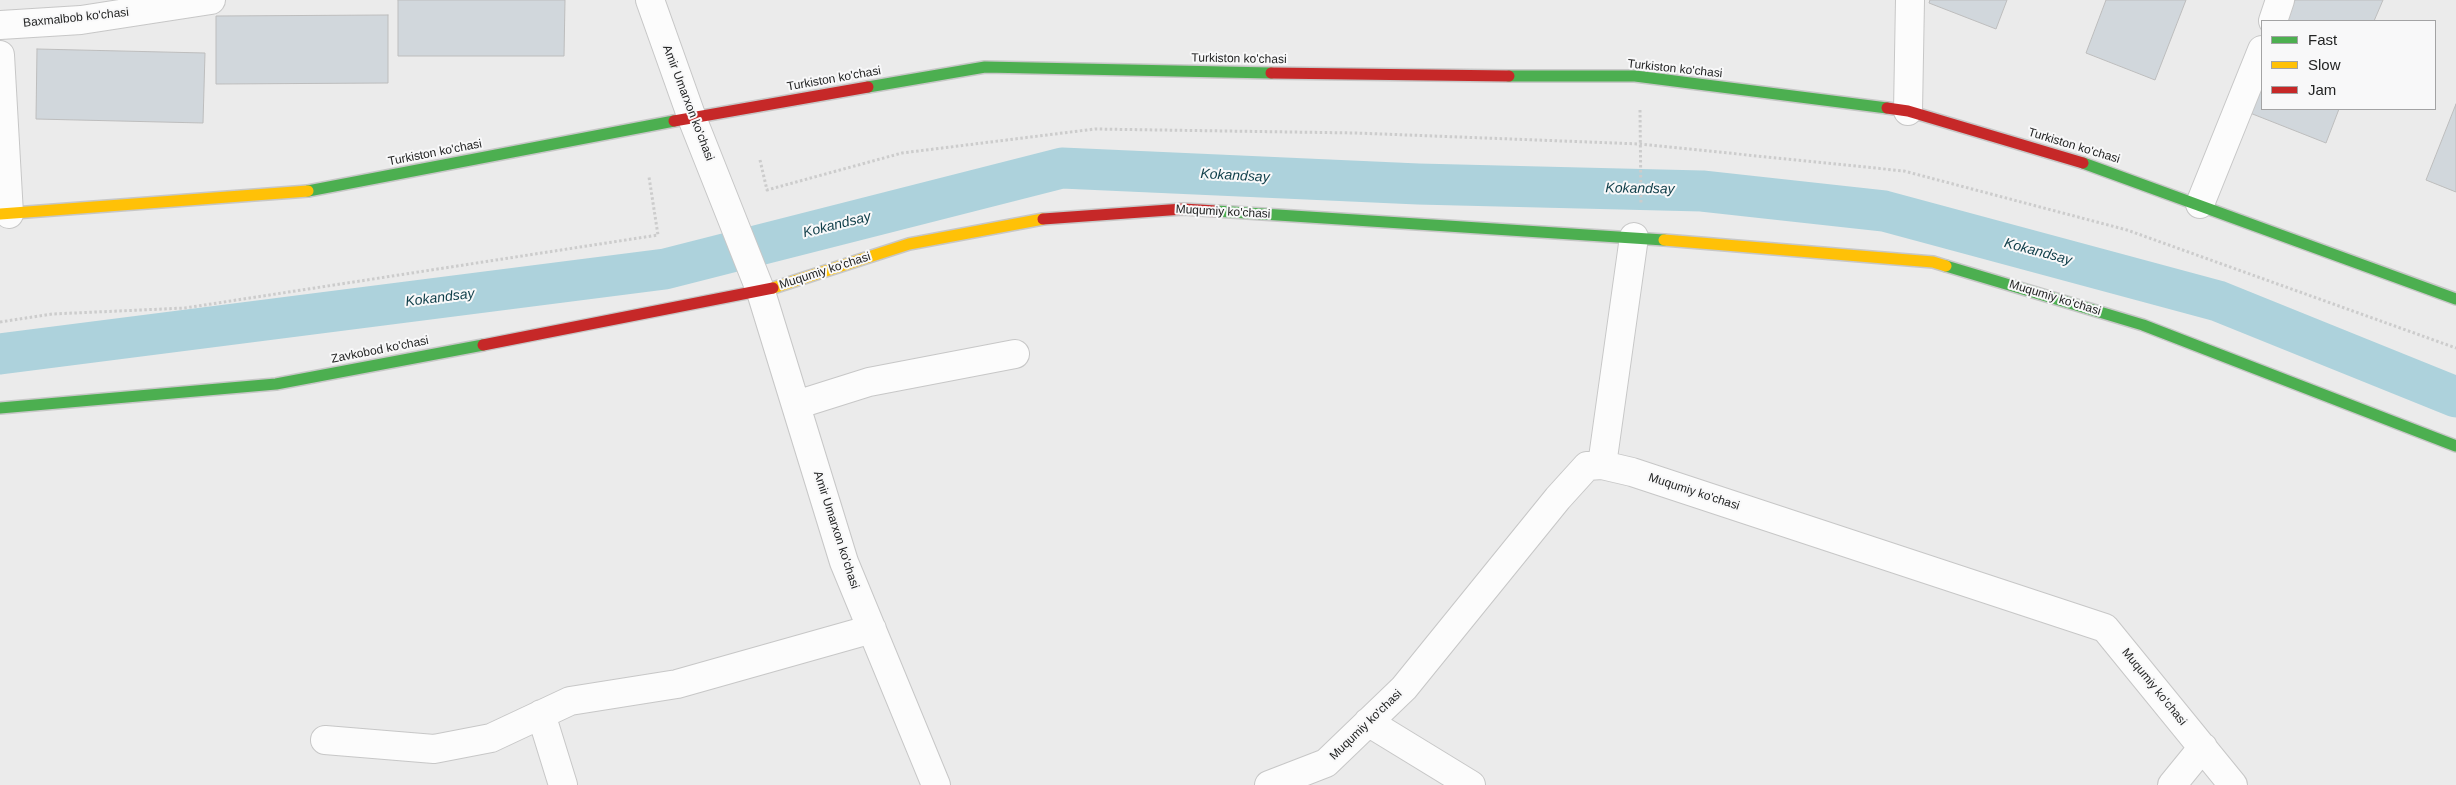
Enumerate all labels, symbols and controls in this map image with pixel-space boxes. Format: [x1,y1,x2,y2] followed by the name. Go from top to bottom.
[22,5,130,31] street label: Baxmalbob ko'chasi
[2261,20,2436,110] legend
[2308,31,2337,48] text: Fast
[659,43,717,163] street label: Amir Umarxon ko'chasi
[1191,51,1287,67] street label: Turkiston ko'chasi
[2308,56,2341,73] text: Slow
[1627,57,1723,81] street label: Turkiston ko'chasi
[786,64,882,94] street label: Turkiston ko'chasi
[2308,81,2336,98] text: Jam
[2026,125,2122,167] street label: Turkiston ko'chasi
[387,137,483,169] street label: Turkiston ko'chasi
[1200,166,1270,186] water label: Kokandsay
[1605,180,1675,198] water label: Kokandsay
[1175,202,1271,222] street label: Muqumiy ko'chasi
[801,208,873,242] water label: Kokandsay
[2002,235,2074,269] water label: Kokandsay
[778,249,872,293] street label: Muqumiy ko'chasi
[2007,277,2103,319] street label: Muqumiy ko'chasi
[405,285,475,311] water label: Kokandsay
[330,333,430,367] street label: Zavkobod ko'chasi
[810,469,862,591] street label: Amir Umarxon ko'chasi
[1647,470,1741,514] street label: Muqumiy ko'chasi
[2119,646,2189,728] street label: Muqumiy ko'chasi
[1327,687,1405,763] street label: Muqumiy ko'chasi

